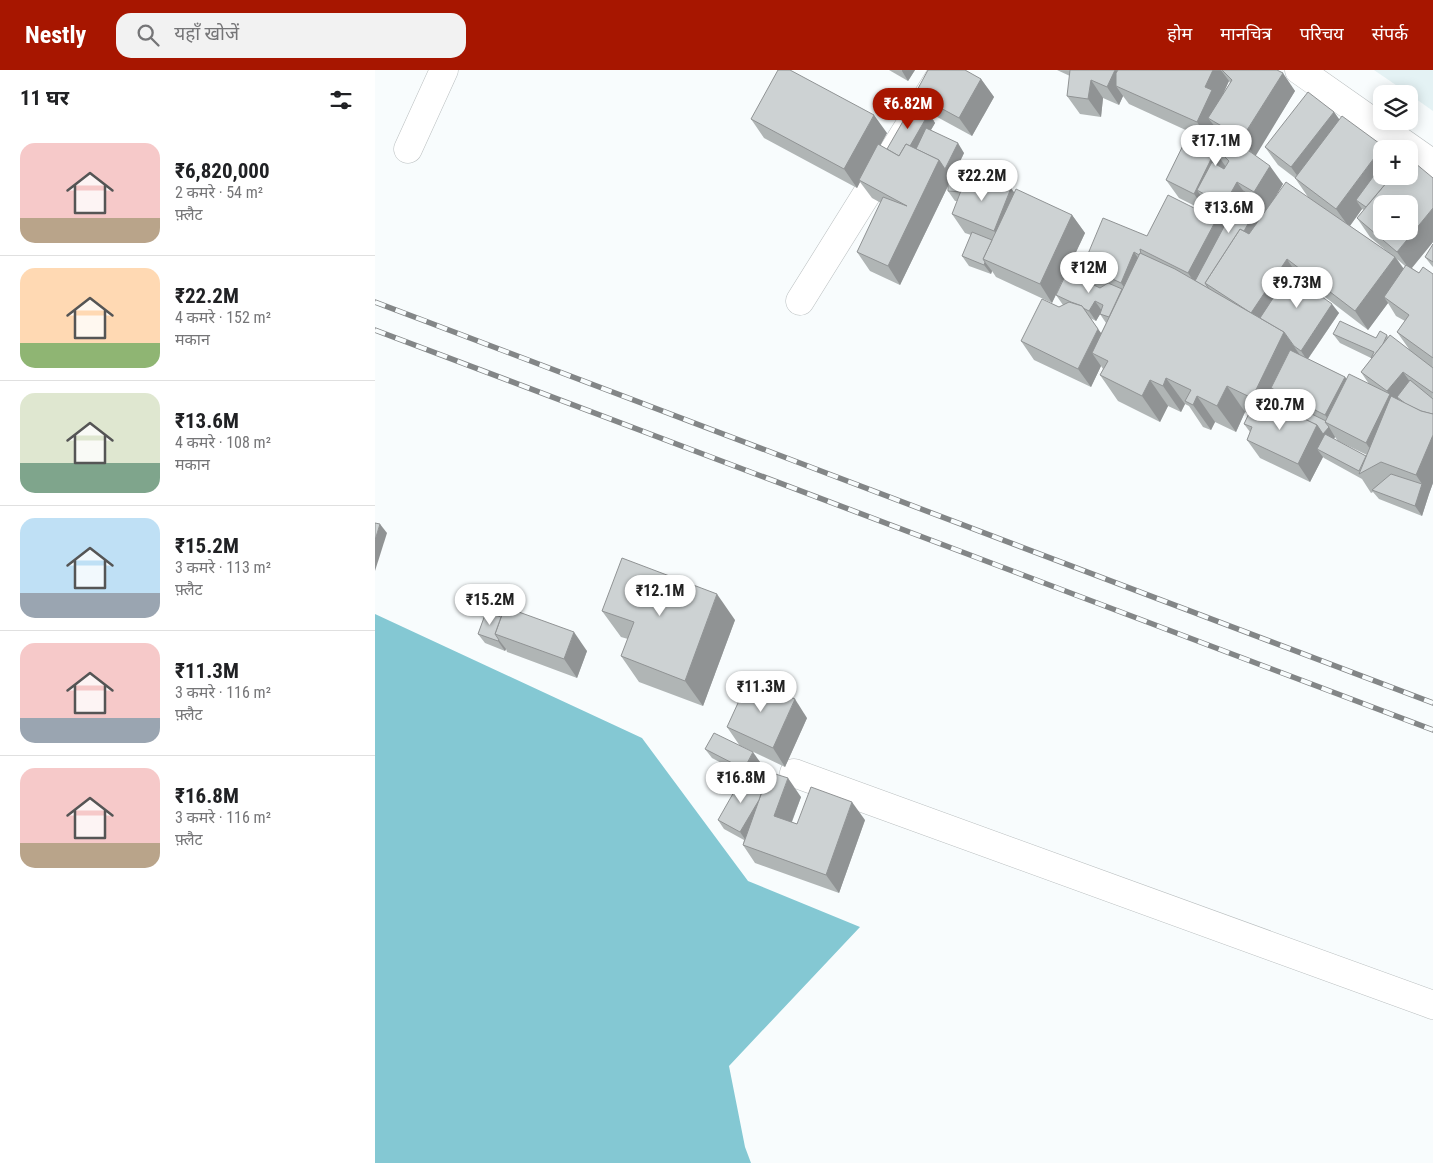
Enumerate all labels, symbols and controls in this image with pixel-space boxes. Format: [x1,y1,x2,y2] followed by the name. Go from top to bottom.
[116,13,466,58] search box
[25,21,86,49] text: Nestly
[134,21,162,49] icon: search
[174,22,239,45] text: यहाँ खोजें
[1167,23,1192,44] text: होम
[1220,23,1272,44] text: मानचित्र
[1300,23,1344,44] text: परिचय
[1372,23,1408,44] text: संपर्क
[1373,85,1418,240] map controls
[1373,85,1418,130] button: layers
[20,86,69,110] text: 11 घर
[327,86,355,114] icon: filters
[867,88,949,130] pin: ₹6.82M
[884,94,932,113] text: ₹6.82M
[1175,124,1257,167] pin: ₹17.1M
[1192,131,1240,150] text: ₹17.1M
[1373,140,1418,185] button: +
[175,159,270,183] text: ₹6,820,000
[941,160,1023,202] pin: ₹22.2M
[60,163,120,223] icon: home
[958,166,1006,185] text: ₹22.2M
[175,183,263,202] text: 2 कमरे · 54 m²
[1188,191,1270,234] pin: ₹13.6M
[1373,195,1418,240] button: −
[1205,198,1253,217] text: ₹13.6M
[175,205,203,224] text: फ़्लैट
[1059,252,1119,294] pin: ₹12M
[1071,258,1107,277] text: ₹12M
[1256,266,1338,309] pin: ₹9.73M
[1273,273,1321,292] text: ₹9.73M
[175,284,239,308] text: ₹22.2M
[60,288,120,348] icon: home
[175,308,271,327] text: 4 कमरे · 152 m²
[175,330,210,349] text: मकान
[1239,388,1321,431] pin: ₹20.7M
[1256,395,1304,414] text: ₹20.7M
[175,409,239,433] text: ₹13.6M
[60,413,120,473] icon: home
[175,433,271,452] text: 4 कमरे · 108 m²
[175,455,210,474] text: मकान
[175,534,239,558] text: ₹15.2M
[60,538,120,598] icon: home
[175,558,271,577] text: 3 कमरे · 113 m²
[619,574,701,617] pin: ₹12.1M
[175,580,203,599] text: फ़्लैट
[636,581,684,600] text: ₹12.1M
[449,584,531,626] pin: ₹15.2M
[466,590,514,609] text: ₹15.2M
[175,659,239,683] text: ₹11.3M
[60,663,120,723] icon: home
[720,670,802,713] pin: ₹11.3M
[737,677,785,696] text: ₹11.3M
[175,683,271,702] text: 3 कमरे · 116 m²
[175,705,203,724] text: फ़्लैट
[700,762,782,804] pin: ₹16.8M
[717,768,765,787] text: ₹16.8M
[175,784,239,808] text: ₹16.8M
[60,788,120,848] icon: home
[175,808,271,827] text: 3 कमरे · 116 m²
[175,830,203,849] text: फ़्लैट

